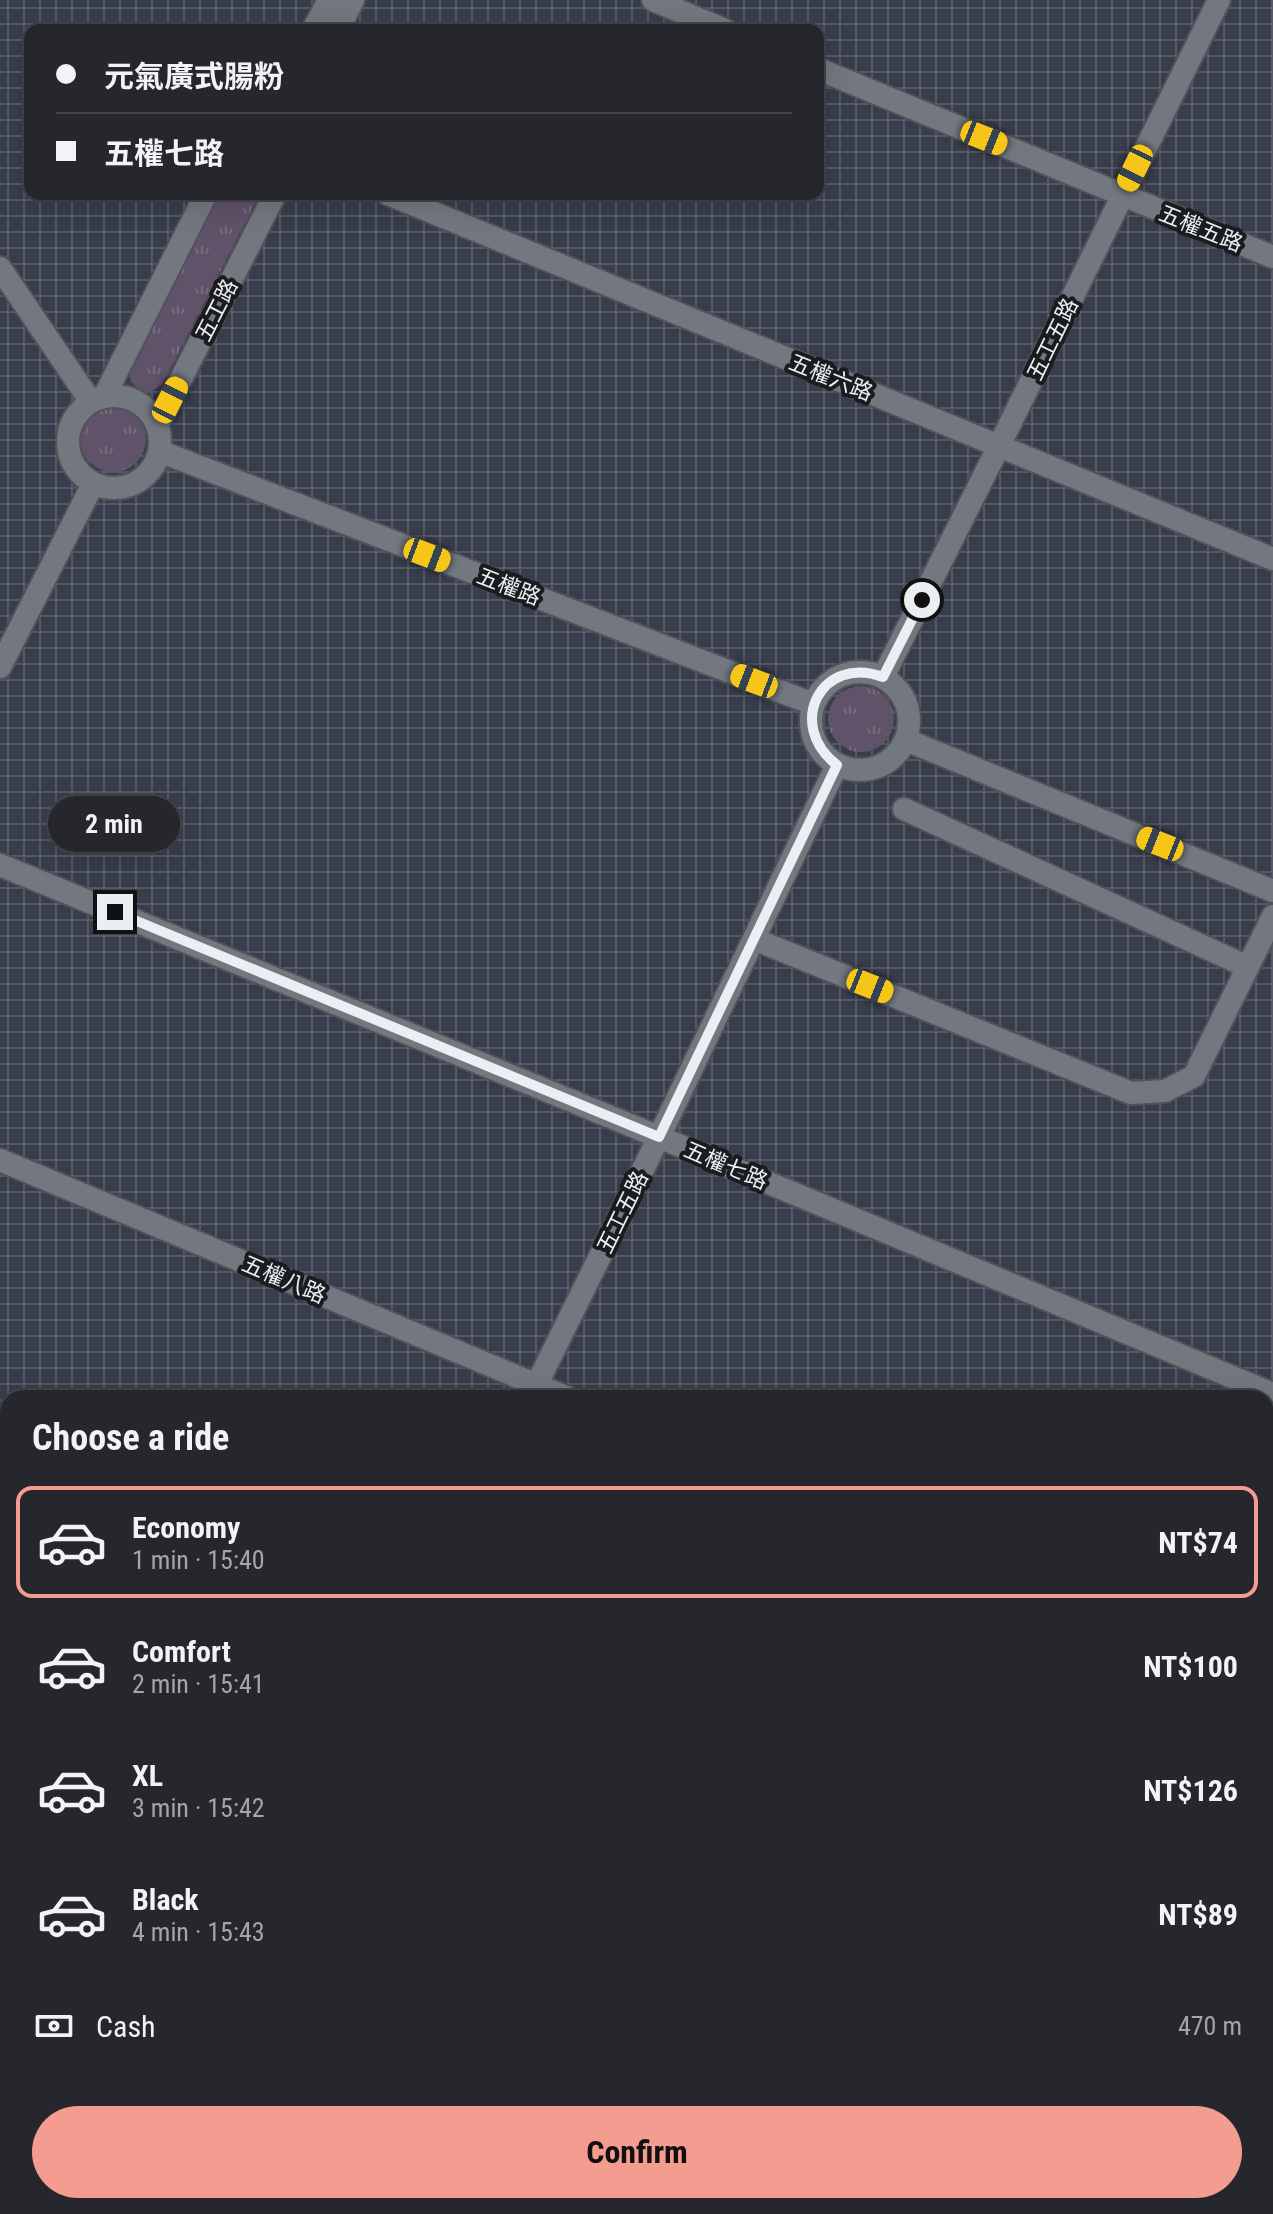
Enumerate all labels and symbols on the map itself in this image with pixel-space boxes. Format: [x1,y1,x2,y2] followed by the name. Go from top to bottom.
[957,118,1011,158] car
[1114,141,1156,195] car
[1155,200,1246,257] street label: 五權五路
[190,275,243,345] street label: 五工路
[1022,294,1083,384] street label: 五工五路
[785,349,876,406] street label: 五權六路
[148,373,192,427] car
[400,535,454,575] car
[474,563,544,610] street label: 五權路
[904,582,940,618] route start
[727,661,781,701] car
[49,796,181,852] callout: 2 min
[1133,824,1187,864] car
[97,894,133,930] route end
[843,966,897,1006] car
[680,1137,771,1194] street label: 五權七路
[592,1167,653,1257] street label: 五工五路
[238,1251,329,1308] street label: 五權八路

